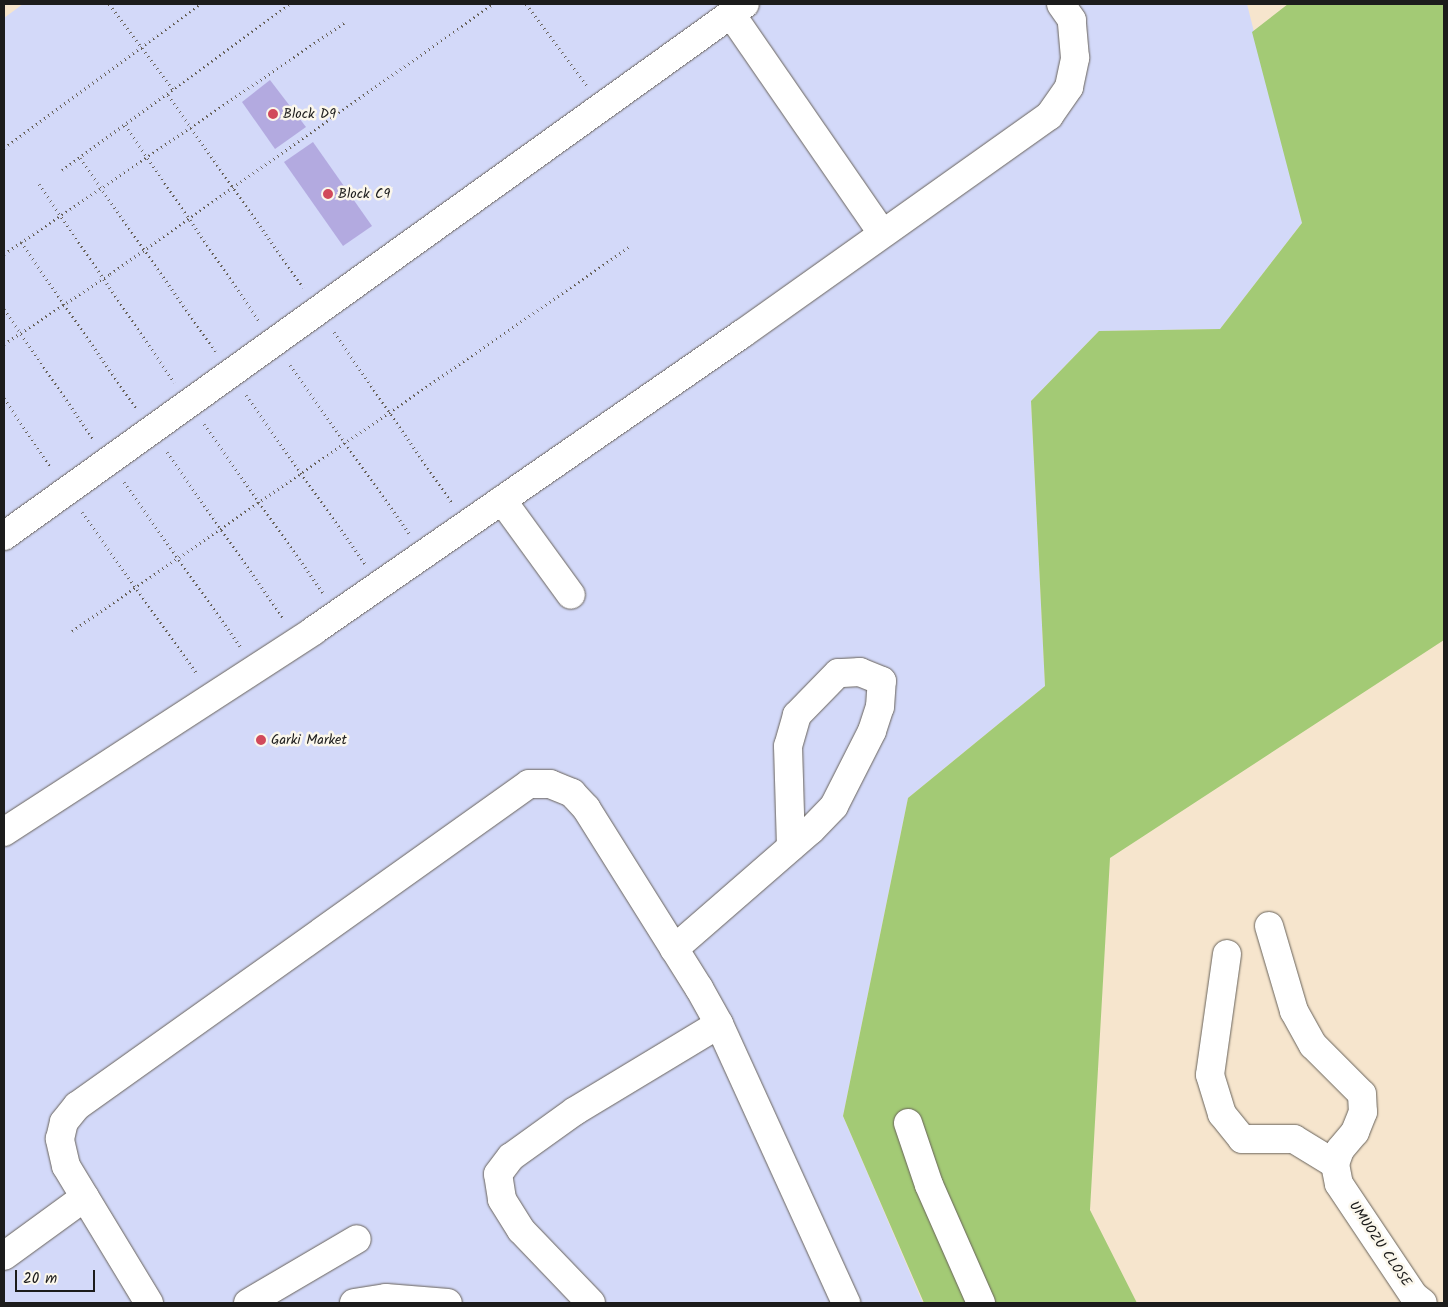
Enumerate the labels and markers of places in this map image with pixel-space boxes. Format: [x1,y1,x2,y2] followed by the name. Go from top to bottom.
[283,106,336,122] place label: Block D9
[267,108,279,120] marker: Block D9
[338,186,390,202] place label: Block C9
[322,188,334,200] marker: Block C9
[271,732,347,748] place label: Garki Market
[255,734,267,746] marker: Garki Market

